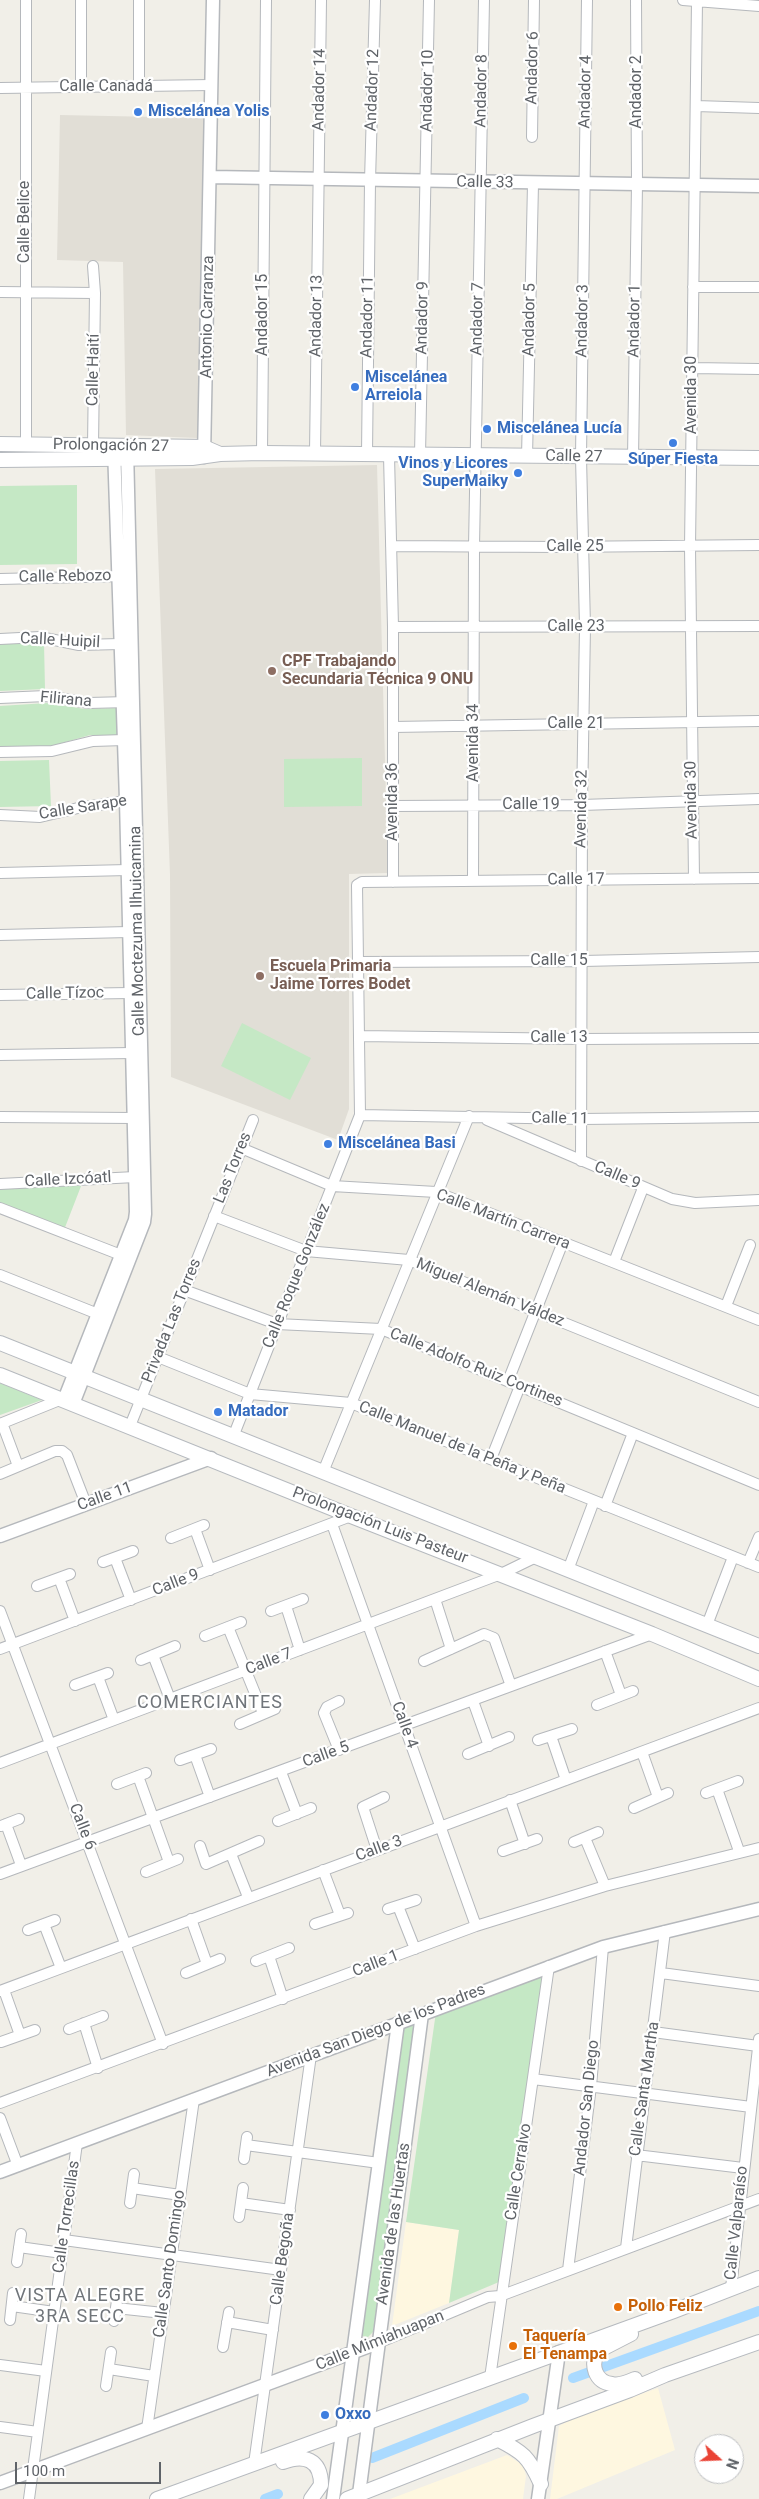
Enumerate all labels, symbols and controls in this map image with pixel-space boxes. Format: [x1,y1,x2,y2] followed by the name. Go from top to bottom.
[523,31,543,105] street label: Andador 6
[362,48,384,132] street label: Andador 12
[310,49,330,131] street label: Andador 14
[418,50,438,132] street label: Andador 10
[472,54,492,128] street label: Andador 8
[576,55,596,129] street label: Andador 4
[627,55,647,129] street label: Andador 2
[59,77,153,97] street label: Calle Canadá
[148,102,270,122] place label: Miscelánea Yolis
[132,106,144,118] marker: Miscelánea Yolis
[456,173,514,193] street label: Calle 33
[15,181,35,263] street label: Calle Belice
[197,255,219,379] street label: Antonio Carranza
[253,274,273,356] street label: Andador 15
[307,275,327,357] street label: Andador 13
[358,276,378,358] street label: Andador 11
[413,281,433,355] street label: Andador 9
[468,282,488,356] street label: Andador 7
[520,283,540,357] street label: Andador 5
[573,284,593,358] street label: Andador 3
[625,284,645,358] street label: Andador 1
[84,334,104,406] street label: Calle Haití
[682,356,702,434] street label: Avenida 30
[365,368,447,406] place label: Miscelánea Arreiola
[349,381,361,393] marker: Miscelánea Arreiola
[497,419,622,439] place label: Miscelánea Lucía
[481,423,493,435] marker: Miscelánea Lucía
[53,435,169,457] street label: Prolongación 27
[667,437,679,449] marker: Súper Fiesta
[545,447,603,467] street label: Calle 27
[628,450,718,470] place label: Súper Fiesta
[398,454,508,492] place label: Vinos y Licores SuperMaiky
[512,467,524,479] marker: Vinos y Licores SuperMaiky
[546,537,604,557] street label: Calle 25
[19,567,111,587] street label: Calle Rebozo
[547,617,605,637] street label: Calle 23
[19,629,101,653] street label: Calle Huipil
[282,652,473,690] place label: CPF Trabajando Secundaria Técnica 9 ONU
[266,665,278,677] marker: CPF Trabajando Secundaria Técnica 9 ONU
[39,688,93,712] street label: Filirana
[464,704,484,782] street label: Avenida 34
[547,714,605,734] street label: Calle 21
[682,761,702,839] street label: Avenida 30
[383,763,403,841] street label: Avenida 36
[572,770,592,848] street label: Avenida 32
[38,792,128,824] street label: Calle Sarape
[502,795,560,815] street label: Calle 19
[127,826,149,1036] street label: Calle Moctezuma Ilhuicamina
[547,870,605,890] street label: Calle 17
[530,951,588,971] street label: Calle 15
[270,957,411,995] place label: Escuela Primaria Jaime Torres Bodet
[254,970,266,982] marker: Escuela Primaria Jaime Torres Bodet
[26,984,104,1004] street label: Calle Tízoc
[530,1028,588,1048] street label: Calle 13
[531,1109,589,1129] street label: Calle 11
[210,1130,256,1206] street label: Las Torres
[338,1134,456,1154] place label: Miscelánea Basi
[322,1138,334,1150] marker: Miscelánea Basi
[591,1158,643,1194] street label: Calle 9
[24,1168,112,1192] street label: Calle Izcóatl
[433,1186,573,1254] street label: Calle Martín Carrera
[259,1201,335,1351] street label: Calle Roque González
[413,1254,567,1332] street label: Miguel Alemán Váldez
[138,1256,206,1386] street label: Privada Las Torres
[387,1324,565,1412] street label: Calle Adolfo Ruiz Cortines
[356,1398,568,1498] street label: Calle Manuel de la Peña y Peña
[228,1402,288,1422] place label: Matador
[212,1406,224,1418] marker: Matador
[75,1478,135,1516] street label: Calle 11
[290,1484,470,1568] street label: Prolongación Luis Pasteur
[150,1565,202,1601] street label: Calle 9
[243,1644,295,1680] street label: Calle 7
[136,1692,284,1714] district label: COMERCIANTES
[387,1699,421,1751] street label: Calle 4
[300,1738,352,1772] street label: Calle 5
[64,1801,100,1853] street label: Calle 6
[353,1832,405,1866] street label: Calle 3
[350,1946,402,1982] street label: Calle 1
[264,1980,488,2082] street label: Avenida San Diego de los Padres
[626,2021,664,2157] street label: Calle Santa Martha
[570,2039,604,2177] street label: Andador San Diego
[502,2122,536,2222] street label: Calle Cerralvo
[373,2142,415,2306] street label: Avenida de las Huertas
[50,2159,84,2275] street label: Calle Torrecillas
[721,2165,753,2281] street label: Calle Valparaíso
[150,2189,190,2339] street label: Calle Santo Domingo
[267,2211,299,2307] street label: Calle Begoña
[13,2285,147,2328] district label: VISTA ALEGRE 3RA SECC
[628,2297,703,2317] place label: Pollo Feliz
[612,2301,624,2313] marker: Pollo Feliz
[313,2306,447,2376] street label: Calle Mimiahuapan
[523,2327,607,2365] place label: Taquería El Tenampa
[507,2340,519,2352] marker: Taquería El Tenampa
[335,2405,371,2425] place label: Oxxo
[319,2409,331,2421] marker: Oxxo
[694,2434,744,2484] north arrow
[18,2452,164,2484] scale bar
[723,2456,741,2471] text: N
[23,2462,65,2480] text: 100 m

